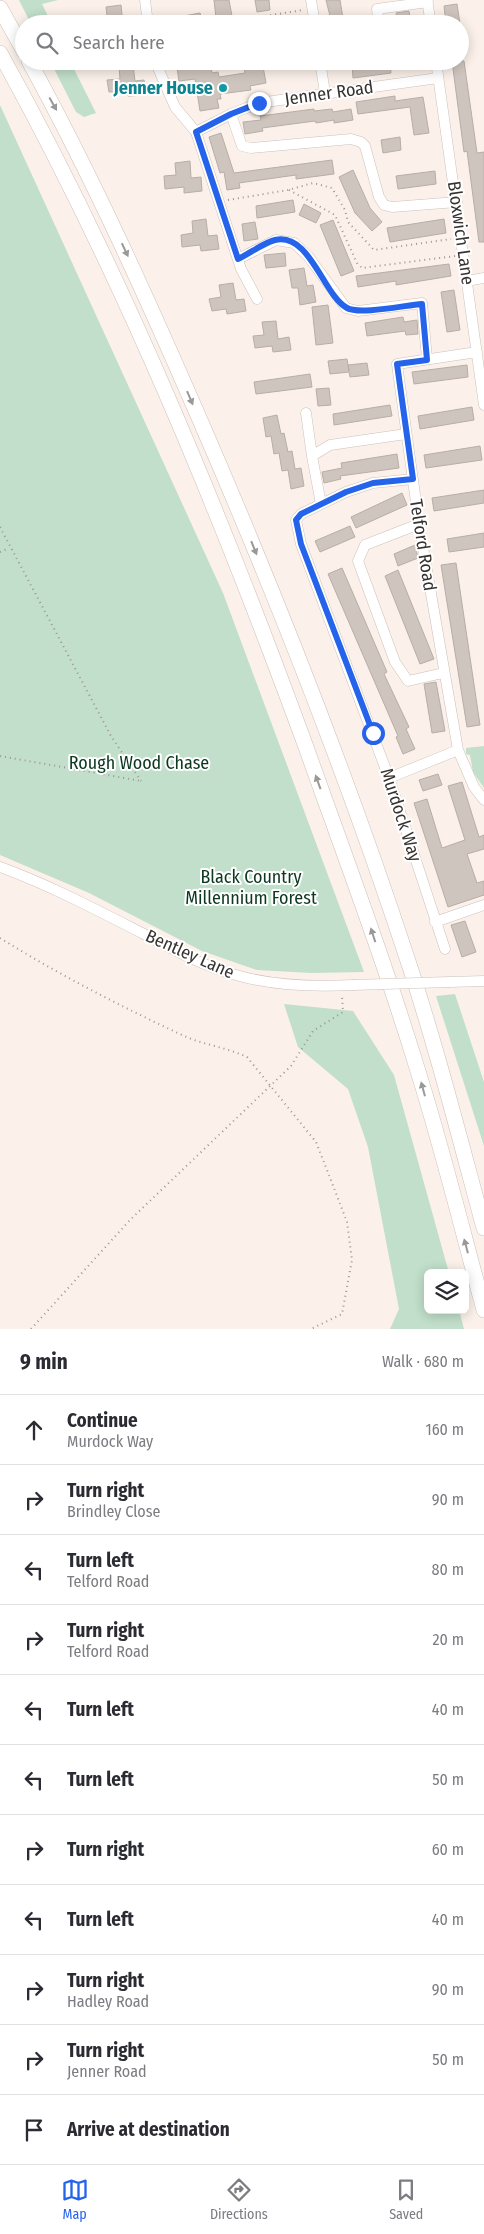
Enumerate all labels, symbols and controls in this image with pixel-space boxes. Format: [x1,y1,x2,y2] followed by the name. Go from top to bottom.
[15,15,469,70] search box
[33,29,61,57] icon: search
[73,31,165,54] text: Search here
[283,76,375,110] street label: Jenner Road
[113,77,213,99] place label: Jenner House
[217,82,229,94] marker: Jenner House
[248,92,271,115] route end
[48,97,57,111] one-way arrow
[443,180,479,286] street label: Bloxwich Lane
[121,243,129,257] one-way arrow
[187,391,195,405] one-way arrow
[405,497,441,593] street label: Telford Road
[250,541,258,555] one-way arrow
[362,722,385,745] route start
[69,752,209,774] park label: Rough Wood Chase
[376,765,426,865] street label: Murdock Way
[314,774,321,789] one-way arrow
[185,866,317,909] park label: Black Country Millennium Forest
[142,925,238,983] street label: Bentley Lane
[369,927,376,942] one-way arrow
[419,1081,427,1096] one-way arrow
[462,1238,470,1253] one-way arrow
[424,1269,469,1314] map controls
[424,1269,469,1314] button: layers
[20,1349,68,1375] text: 9 min
[382,1352,464,1371] text: Walk · 680 m
[67,1409,138,1432] text: Continue
[20,1416,48,1444] icon: ahead
[425,1420,464,1439] text: 160 m
[67,1432,153,1451] text: Murdock Way
[67,1479,144,1502] text: Turn right
[20,1486,48,1514] icon: right
[432,1490,464,1509] text: 90 m
[67,1502,161,1521] text: Brindley Close
[67,1549,134,1572] text: Turn left
[20,1556,48,1584] icon: left
[432,1560,464,1579] text: 80 m
[67,1572,149,1591] text: Telford Road
[67,1619,144,1642] text: Turn right
[20,1626,48,1654] icon: right
[433,1630,464,1649] text: 20 m
[67,1642,149,1661] text: Telford Road
[20,1696,48,1724] icon: left
[67,1698,134,1721] text: Turn left
[432,1700,464,1719] text: 40 m
[20,1766,48,1794] icon: left
[67,1768,134,1791] text: Turn left
[432,1770,464,1789] text: 50 m
[20,1836,48,1864] icon: right
[67,1838,144,1861] text: Turn right
[432,1840,464,1859] text: 60 m
[20,1906,48,1934] icon: left
[67,1908,134,1931] text: Turn left
[432,1910,464,1929] text: 40 m
[67,1969,144,1992] text: Turn right
[20,1976,48,2004] icon: right
[432,1980,464,1999] text: 90 m
[67,1992,149,2011] text: Hadley Road
[67,2039,144,2062] text: Turn right
[20,2046,48,2074] icon: right
[432,2050,464,2069] text: 50 m
[67,2062,147,2081] text: Jenner Road
[20,2116,48,2144] icon: arrive
[67,2118,230,2141] text: Arrive at destination
[61,2176,89,2223] tab: Map
[210,2176,268,2223] tab: Directions
[389,2176,423,2223] tab: Saved

